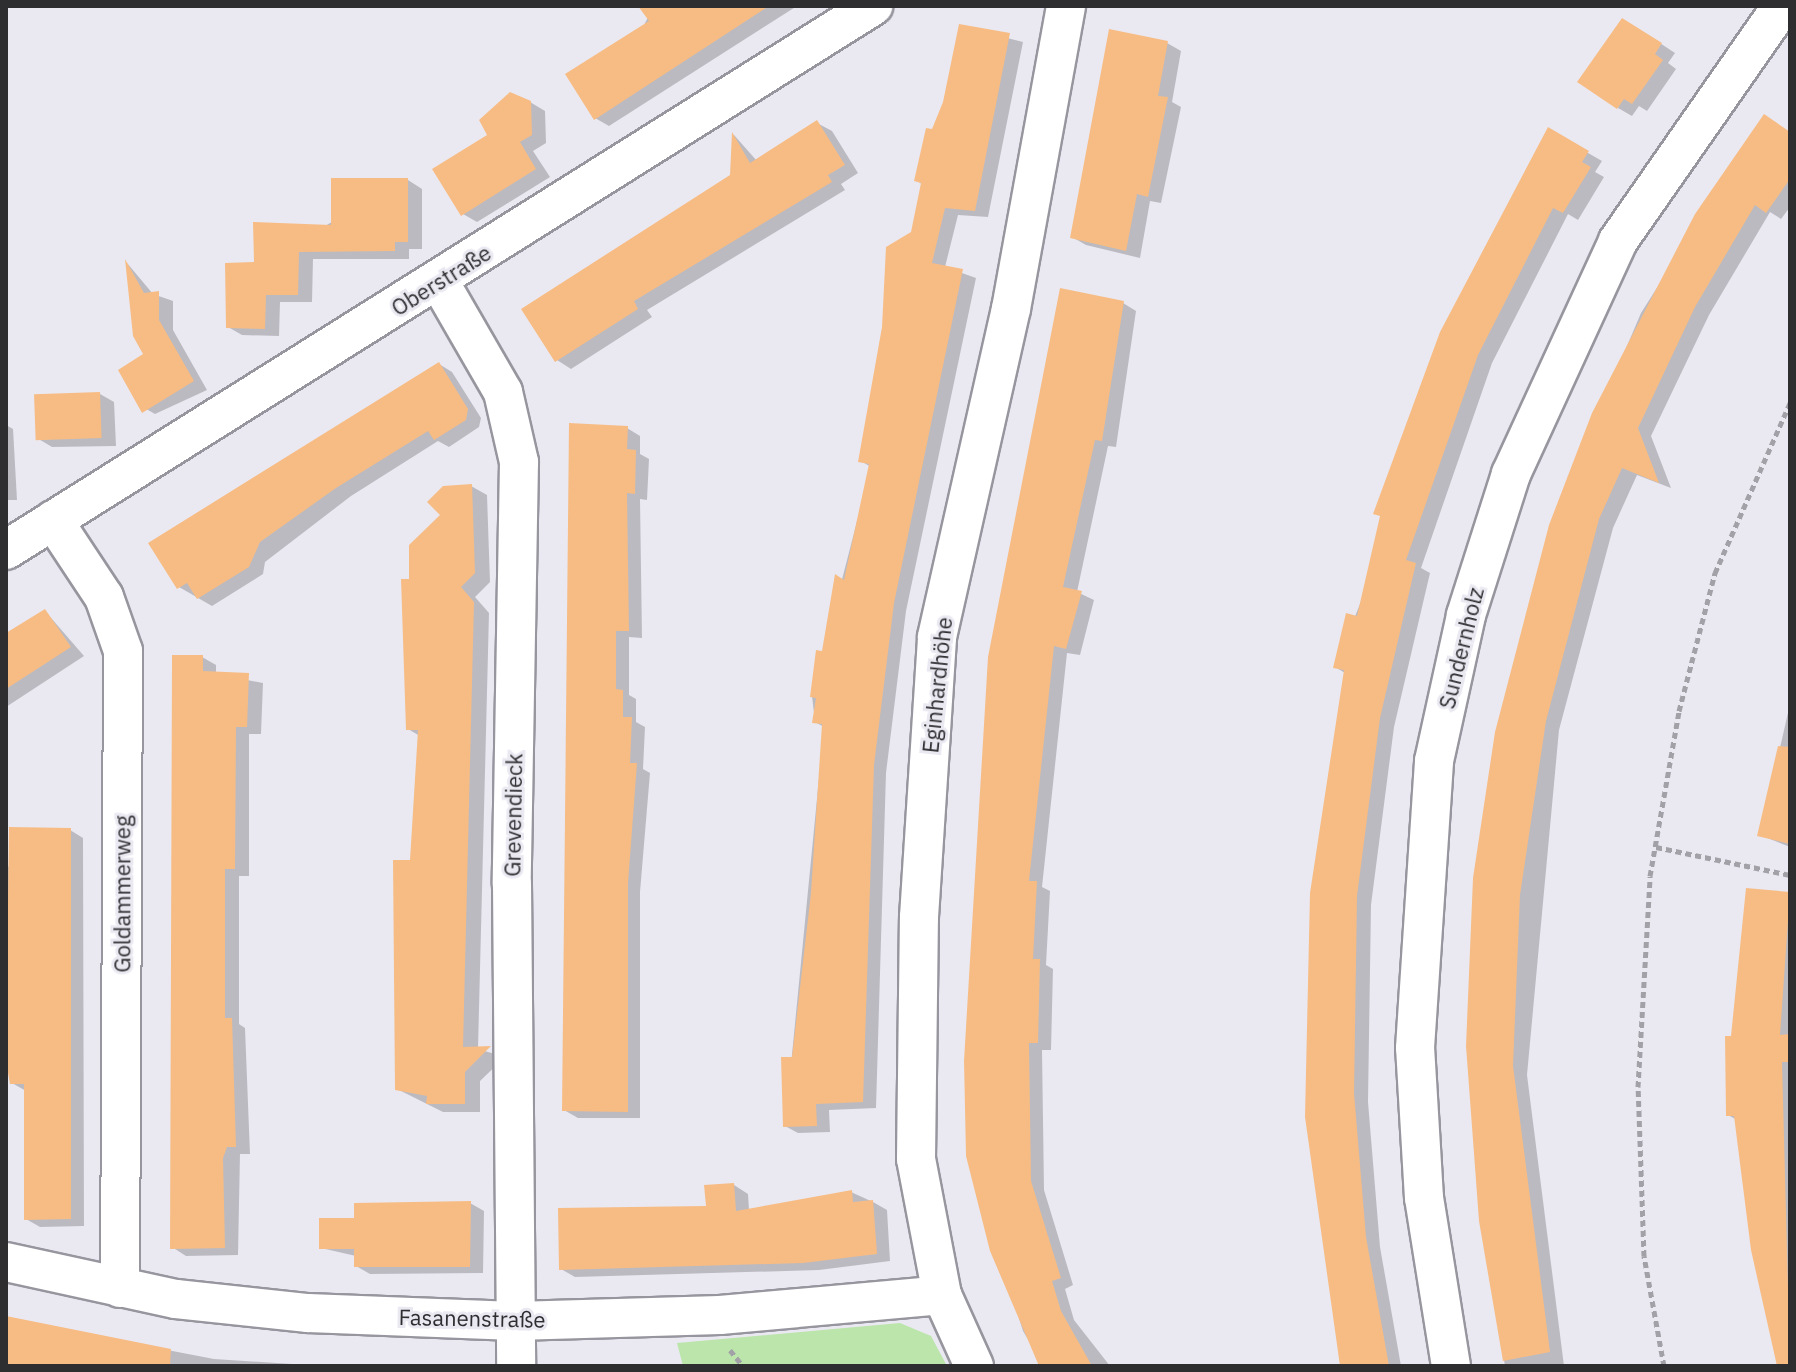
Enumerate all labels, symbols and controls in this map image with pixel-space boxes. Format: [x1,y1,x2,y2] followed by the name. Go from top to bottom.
[386,239,496,321] street label: Oberstraße
[1433,585,1489,711] street label: Sundernholz
[917,616,957,754] street label: Eginhardhöhe
[499,753,527,877] street label: Grevendieck
[109,815,135,973] street label: Goldammerweg
[398,1304,546,1332] street label: Fasanenstraße

